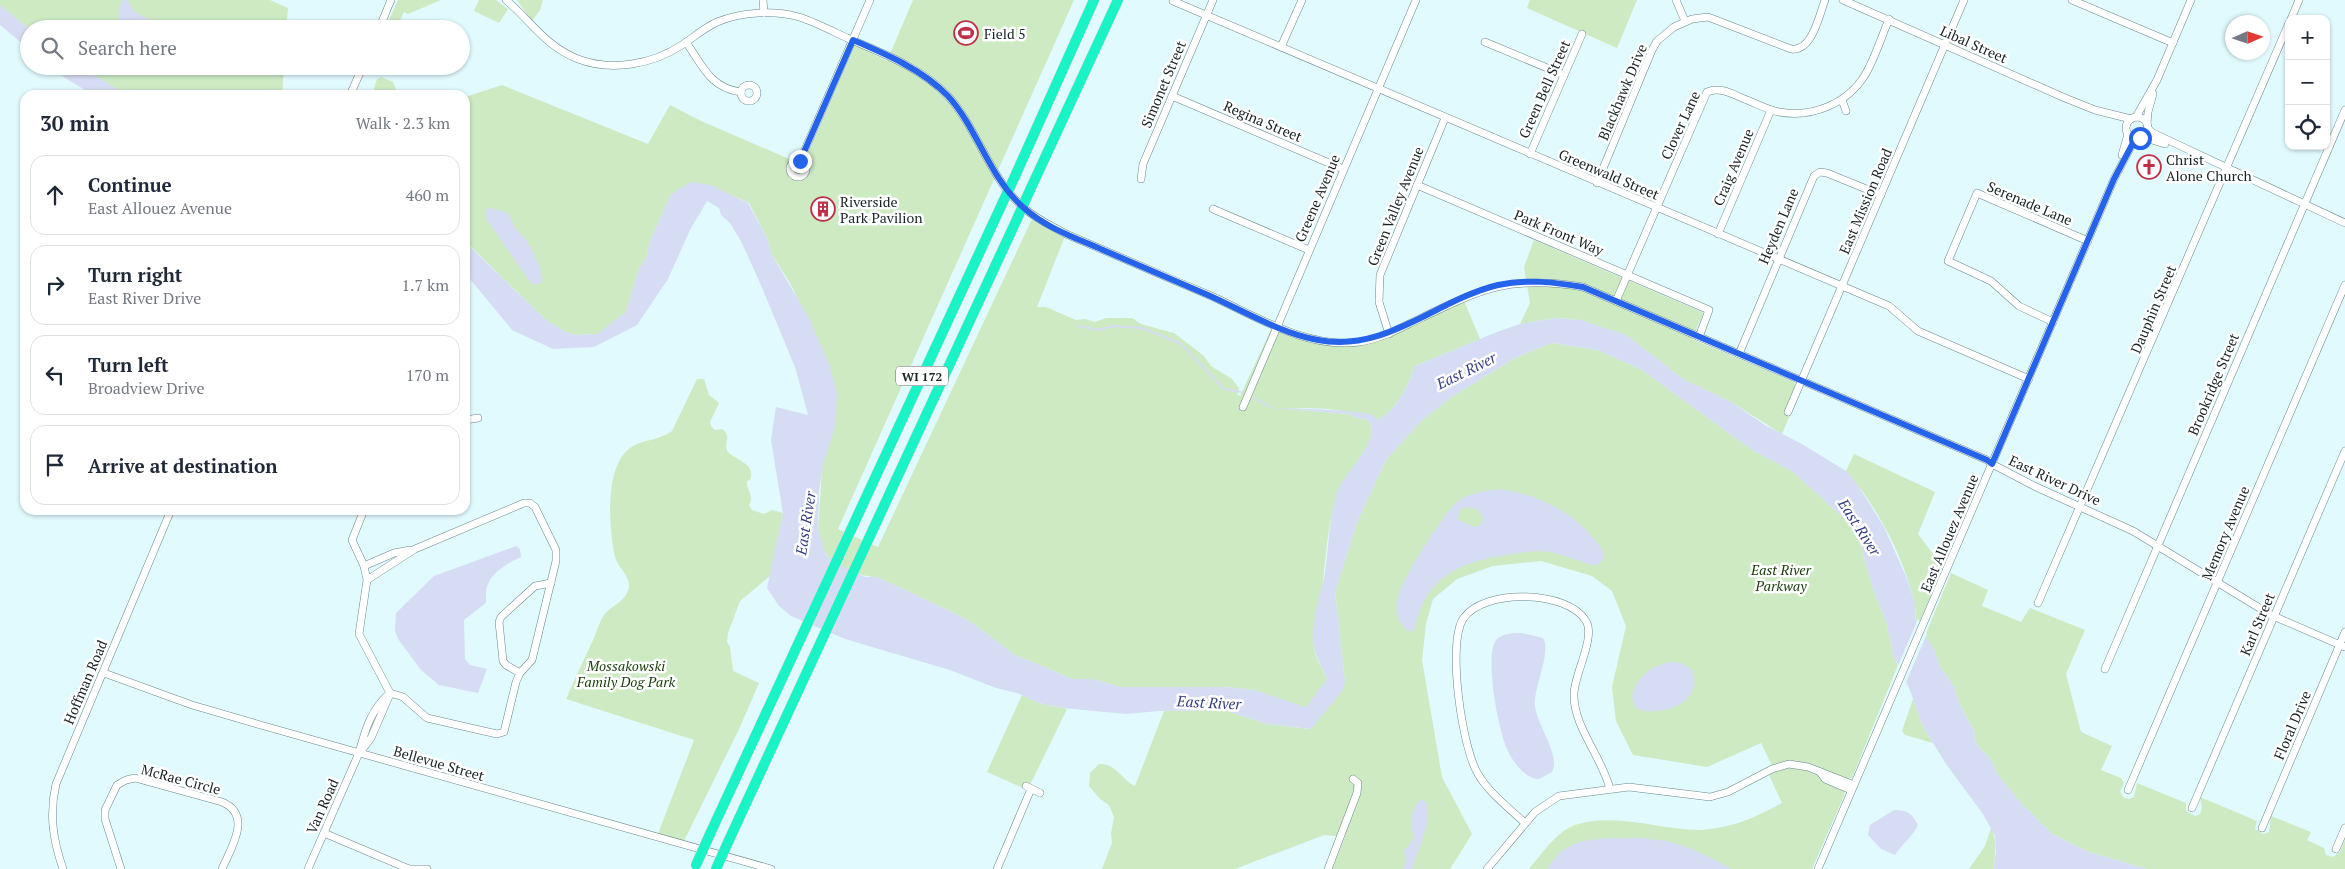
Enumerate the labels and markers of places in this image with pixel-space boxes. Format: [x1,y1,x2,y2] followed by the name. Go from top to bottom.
[953,20,979,46] sports icon: Field 5
[984,24,1026,43] place label: Field 5
[2166,150,2252,185] place label: Christ Alone Church
[2136,154,2162,180] church icon: Christ Alone Church
[840,192,923,227] place label: Riverside Park Pavilion
[810,196,836,222] building icon: Riverside Park Pavilion

